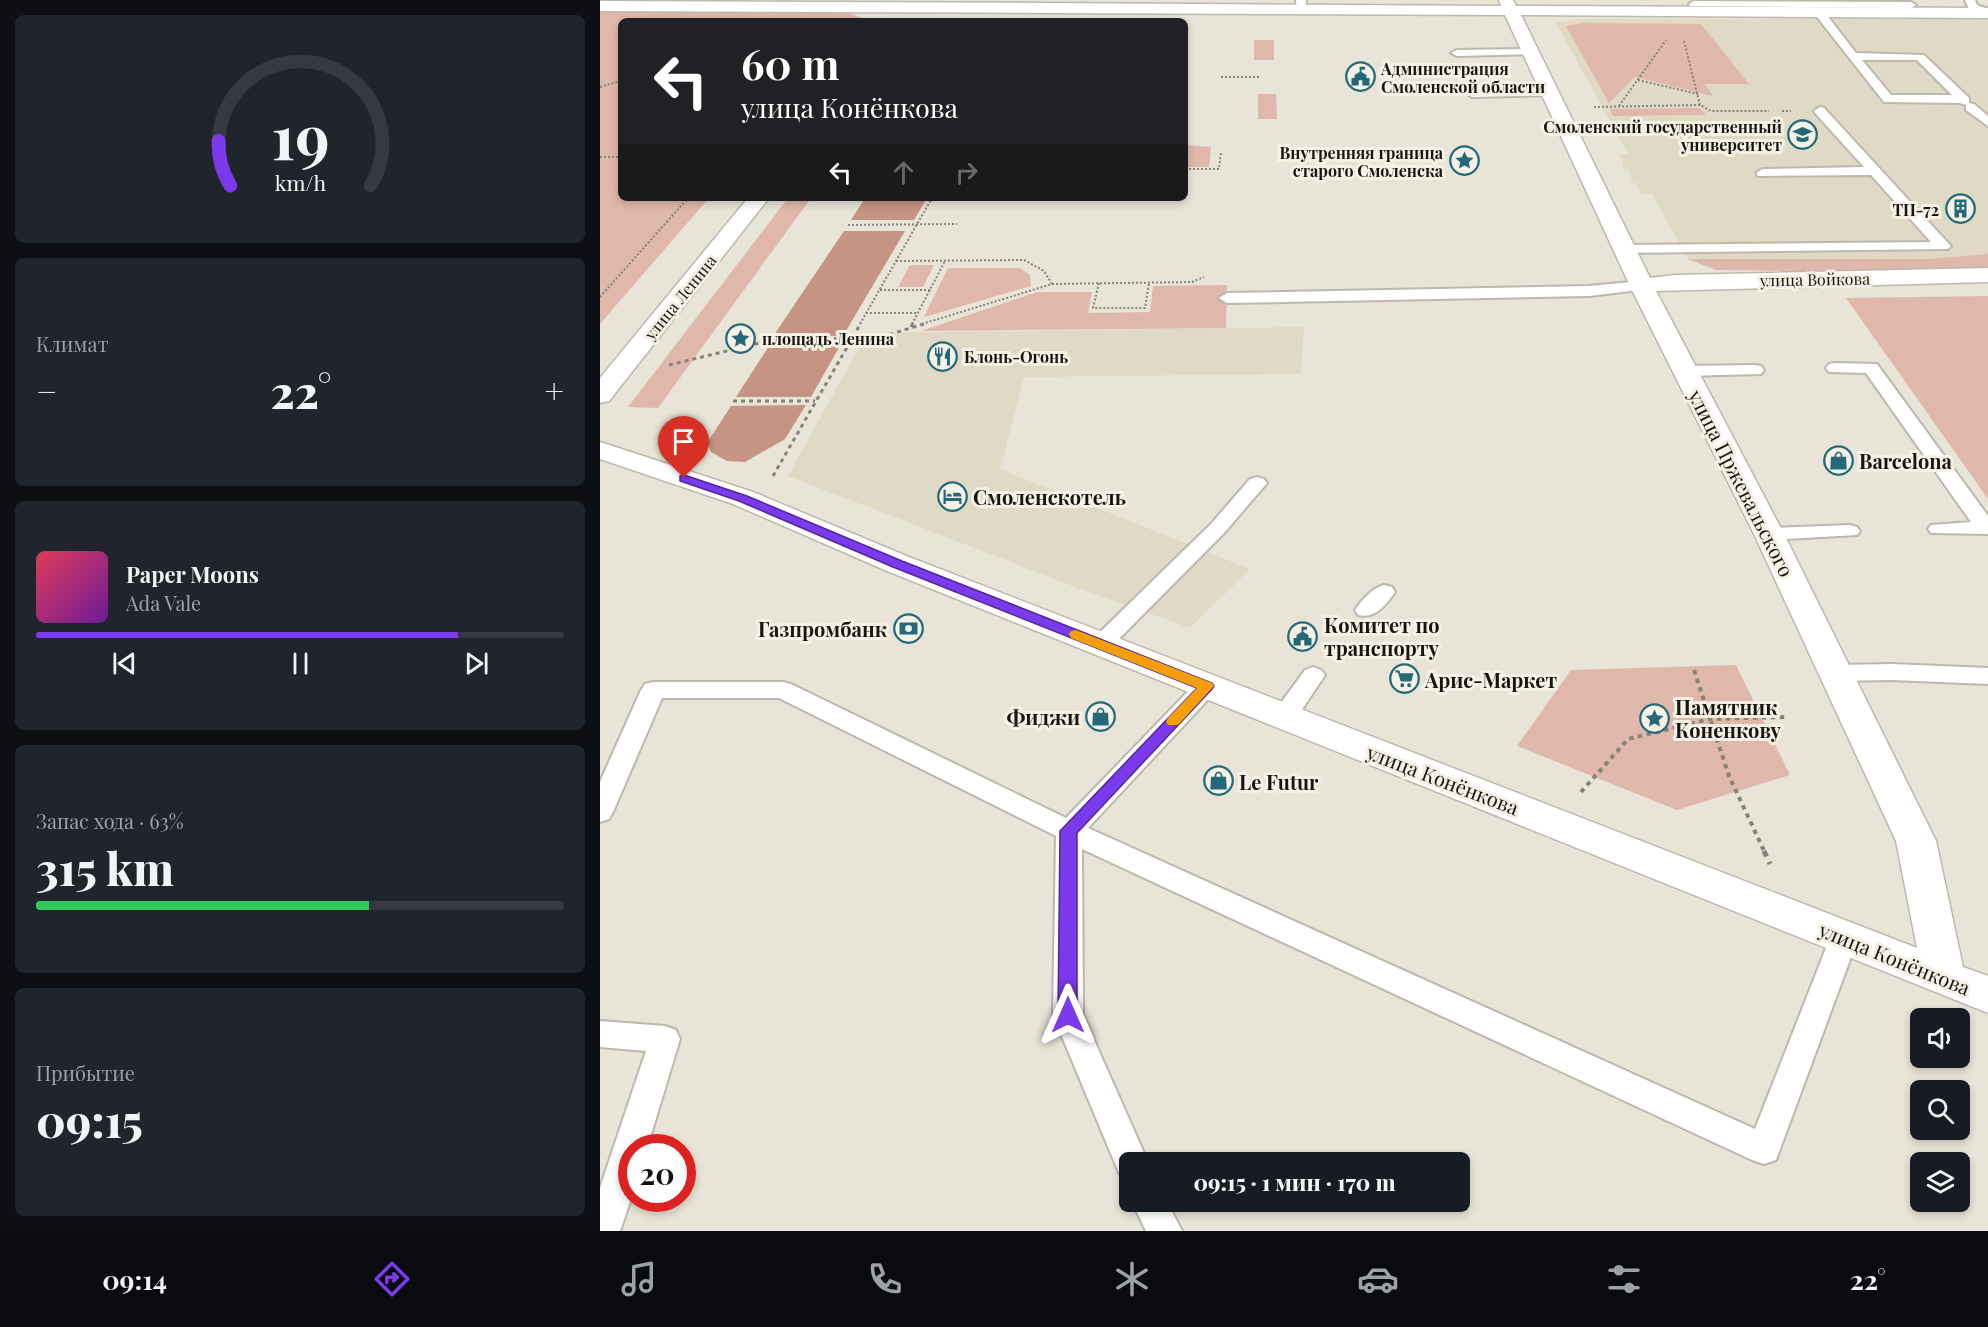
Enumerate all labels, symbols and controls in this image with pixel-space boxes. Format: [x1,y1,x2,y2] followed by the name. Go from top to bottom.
[741,35,839,91] text: 60 m
[642,42,720,120] icon: left
[1380,58,1546,97] place label: Администрация Смоленской области
[1344,61,1376,93] public building icon: Администрация Смоленской области
[741,89,958,125] text: улица Конёнкова
[271,92,329,176] text: 19
[1543,116,1783,155] place label: Смоленский государственный университет
[1787,119,1819,151] school or university icon: Смоленский государственный университет
[1279,142,1444,181] place label: Внутренняя граница старого Смоленска
[1448,145,1480,177] place icon: Внутренняя граница старого Смоленска
[824,156,857,189] icon: left
[887,156,920,189] icon: ahead
[950,156,983,189] icon: right
[274,168,326,196] text: km/h
[1944,193,1976,225] building icon: ТП-72
[1892,199,1939,220] place label: ТП-72
[639,250,721,345] street label: улица Ленина
[1759,268,1870,290] street label: улица Войкова
[725,322,757,354] place icon: площадь Ленина
[762,328,895,349] place label: площадь Ленина
[36,330,109,357] text: Климат
[927,340,959,372] restaurant icon: Блонь-Огонь
[964,346,1068,367] place label: Блонь-Огонь
[271,360,331,420] text: 22°
[36,368,57,412] text: −
[545,368,564,412] text: +
[1683,384,1801,581] street label: улица Пржевальского
[658,416,709,478] pin
[667,425,700,458] icon: arrive
[1822,444,1854,476] shop icon: Barcelona
[1859,447,1952,474] place label: Barcelona
[936,480,968,512] hotel icon: Смоленскотель
[973,483,1126,510] place label: Смоленскотель
[126,559,259,589] text: Paper Moons
[126,589,201,616] text: Ada Vale
[1324,611,1440,661] place label: Комитет по транспорту
[892,612,924,644] bank icon: Газпромбанк
[758,615,888,642] place label: Газпромбанк
[1287,620,1319,652] public building icon: Комитет по транспорту
[108,647,141,680] icon: previous
[284,647,317,680] icon: pause
[460,647,493,680] icon: next
[1388,663,1420,695] supermarket icon: Арис-Маркет
[1424,666,1557,693] place label: Арис-Маркет
[1675,693,1782,743] place label: Памятник Коненкову
[1085,700,1117,732] shop icon: Фиджи
[1638,702,1670,734] place icon: Памятник Коненкову
[1007,703,1080,730] place label: Фиджи
[1362,737,1523,820] street label: улица Конёнкова
[1202,765,1234,797] shop icon: Le Futur
[1239,768,1319,795] place label: Le Futur
[36,807,184,834] text: Запас хода · 63%
[36,837,174,897] text: 315 km
[1814,915,1975,1001] street label: улица Конёнкова
[1036,983,1100,1047] position arrow
[1910,1008,1970,1212] map controls
[1910,1008,1970,1068] button: sound
[36,1059,135,1086] text: Прибытие
[1910,1080,1970,1140] button: search
[36,1089,143,1149] text: 09:15
[618,1134,696,1212] speed limit sign: 20
[1910,1152,1970,1212] button: layers
[1194,1167,1395,1197] text: 09:15 · 1 мин · 170 m
[371,1258,413,1300] icon: directions
[618,1258,660,1300] icon: music
[864,1258,906,1300] icon: phone
[1111,1258,1153,1300] icon: climate
[1357,1258,1399,1300] icon: car
[1603,1258,1645,1300] icon: filters
[102,1261,167,1297] text: 09:14
[1850,1261,1886,1297] text: 22°

